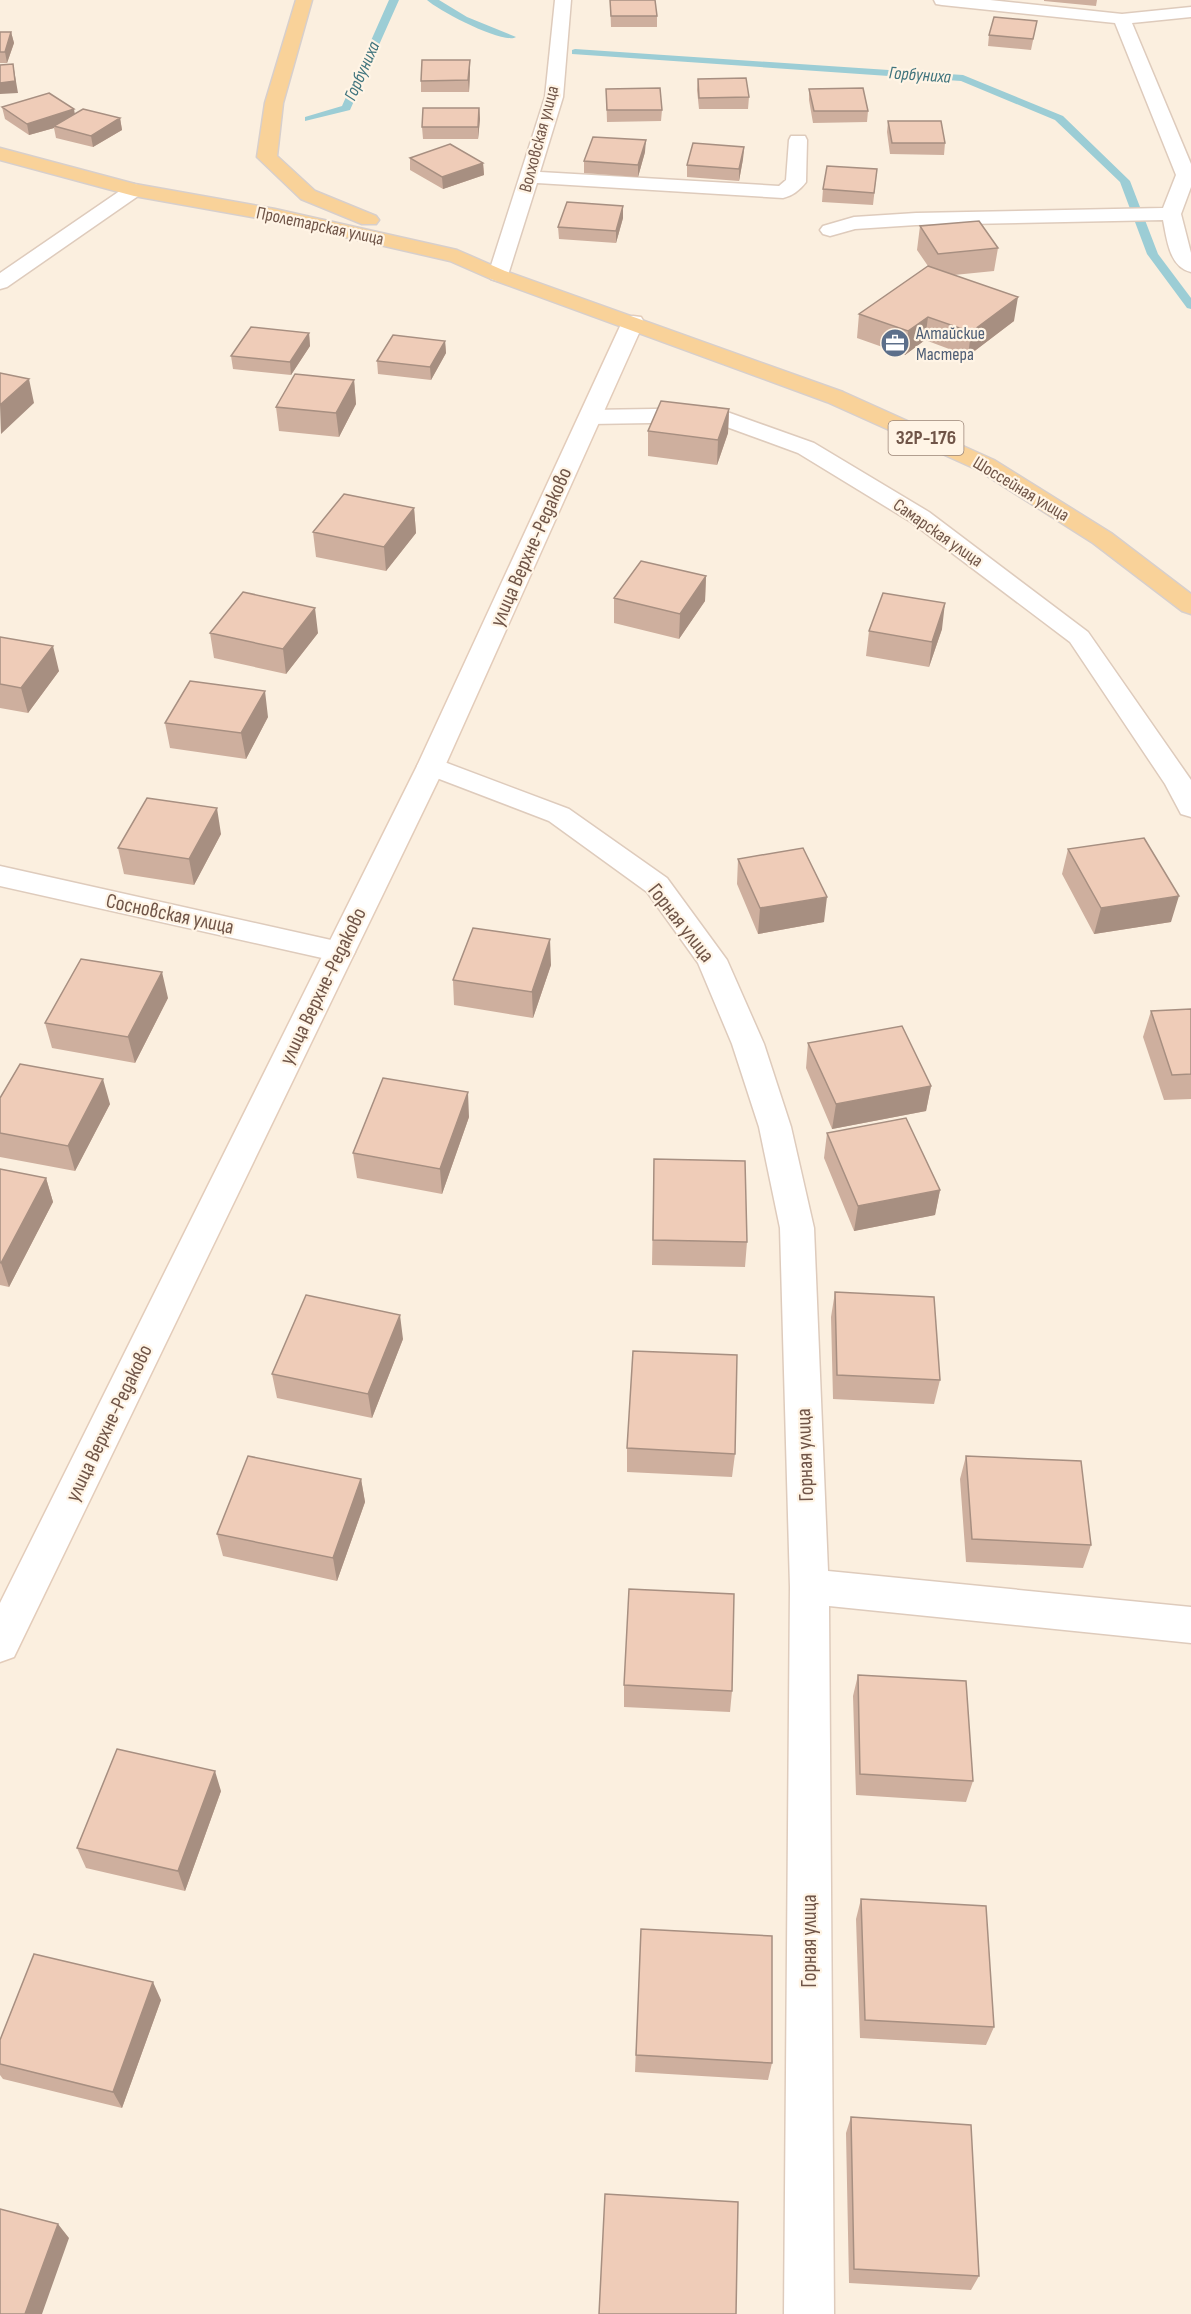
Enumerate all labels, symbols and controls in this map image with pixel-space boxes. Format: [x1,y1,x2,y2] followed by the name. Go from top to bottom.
[340,38,385,104] water label: Горбуниха
[888,62,952,88] water label: Горбуниха
[515,83,563,194] street label: Волховская улица
[254,202,386,250] street label: Пролетарская улица
[915,323,985,365] place label: Алтайские Мастера
[879,327,911,359] office icon: Алтайские Мастера
[888,421,964,455] road number: 32Р-176
[969,452,1073,526] street label: Шоссейная улица
[485,464,577,630] street label: улица Верхне-Редаково
[889,494,987,572] street label: Самарская улица
[643,879,719,967] street label: Горная улица
[104,888,236,940] street label: Сосновская улица
[274,903,372,1069] street label: улица Верхне-Редаково
[60,1340,158,1506] street label: улица Верхне-Редаково
[791,1408,819,1502] street label: Горная улица
[797,1894,822,1988] street label: Горная улица

